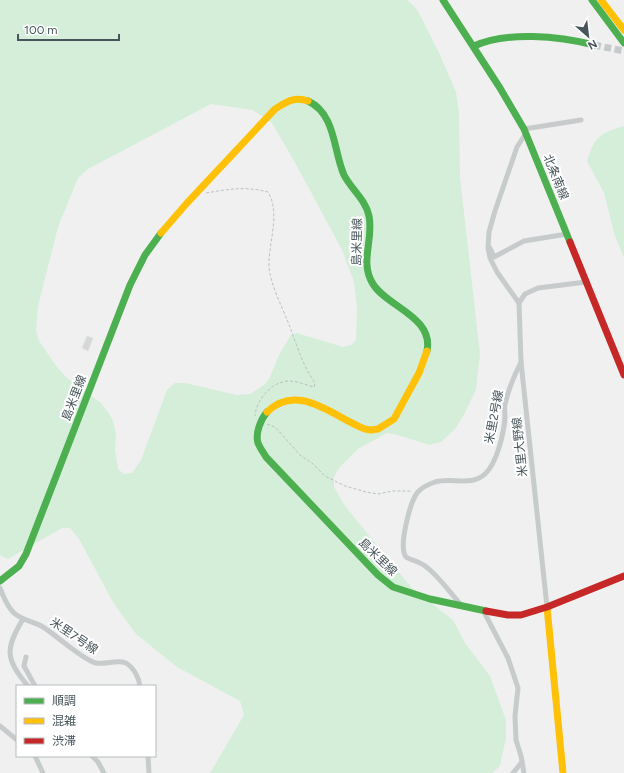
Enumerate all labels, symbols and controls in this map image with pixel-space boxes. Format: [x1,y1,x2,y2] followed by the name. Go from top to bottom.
[18,16,119,42] scale bar
[568,16,608,56] north arrow
[24,23,58,37] text: 100 m
[586,37,599,52] text: N
[541,152,571,202] street label: 北条南線
[350,218,364,266] street label: 島米里線
[59,373,89,423] street label: 島米里線
[482,389,506,445] street label: 米里2号線
[510,416,530,478] street label: 米里大野線
[356,535,400,579] street label: 島米里線
[48,615,100,657] street label: 米里7号線
[16,685,156,757] legend
[52,694,76,708] text: 順調
[52,714,76,728] text: 混雑
[52,734,76,748] text: 渋滞

